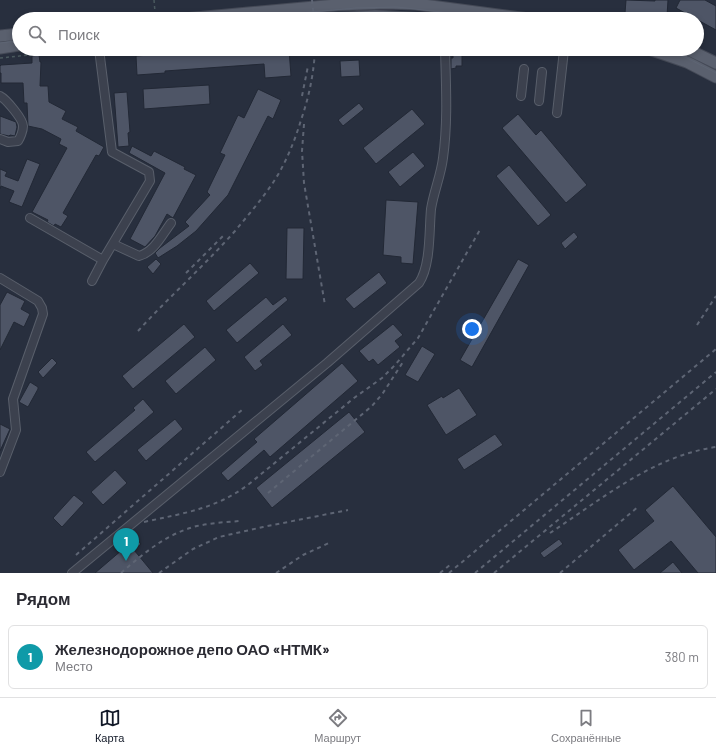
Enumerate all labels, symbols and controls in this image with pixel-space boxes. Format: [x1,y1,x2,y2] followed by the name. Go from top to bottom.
[12,12,704,56] search box
[26,23,48,45] icon: search
[58,25,100,43] text: Поиск
[462,319,482,339] your location
[113,528,139,561] pin: 1
[16,588,71,608] text: Рядом
[55,640,330,658] text: Железнодорожное депо ОАО «НТМК»
[28,649,32,665] text: 1
[665,649,699,665] text: 380 m
[55,658,93,674] text: Место
[95,707,124,744] tab: Карта
[314,707,361,744] tab: Маршрут
[551,707,621,744] tab: Сохранённые

